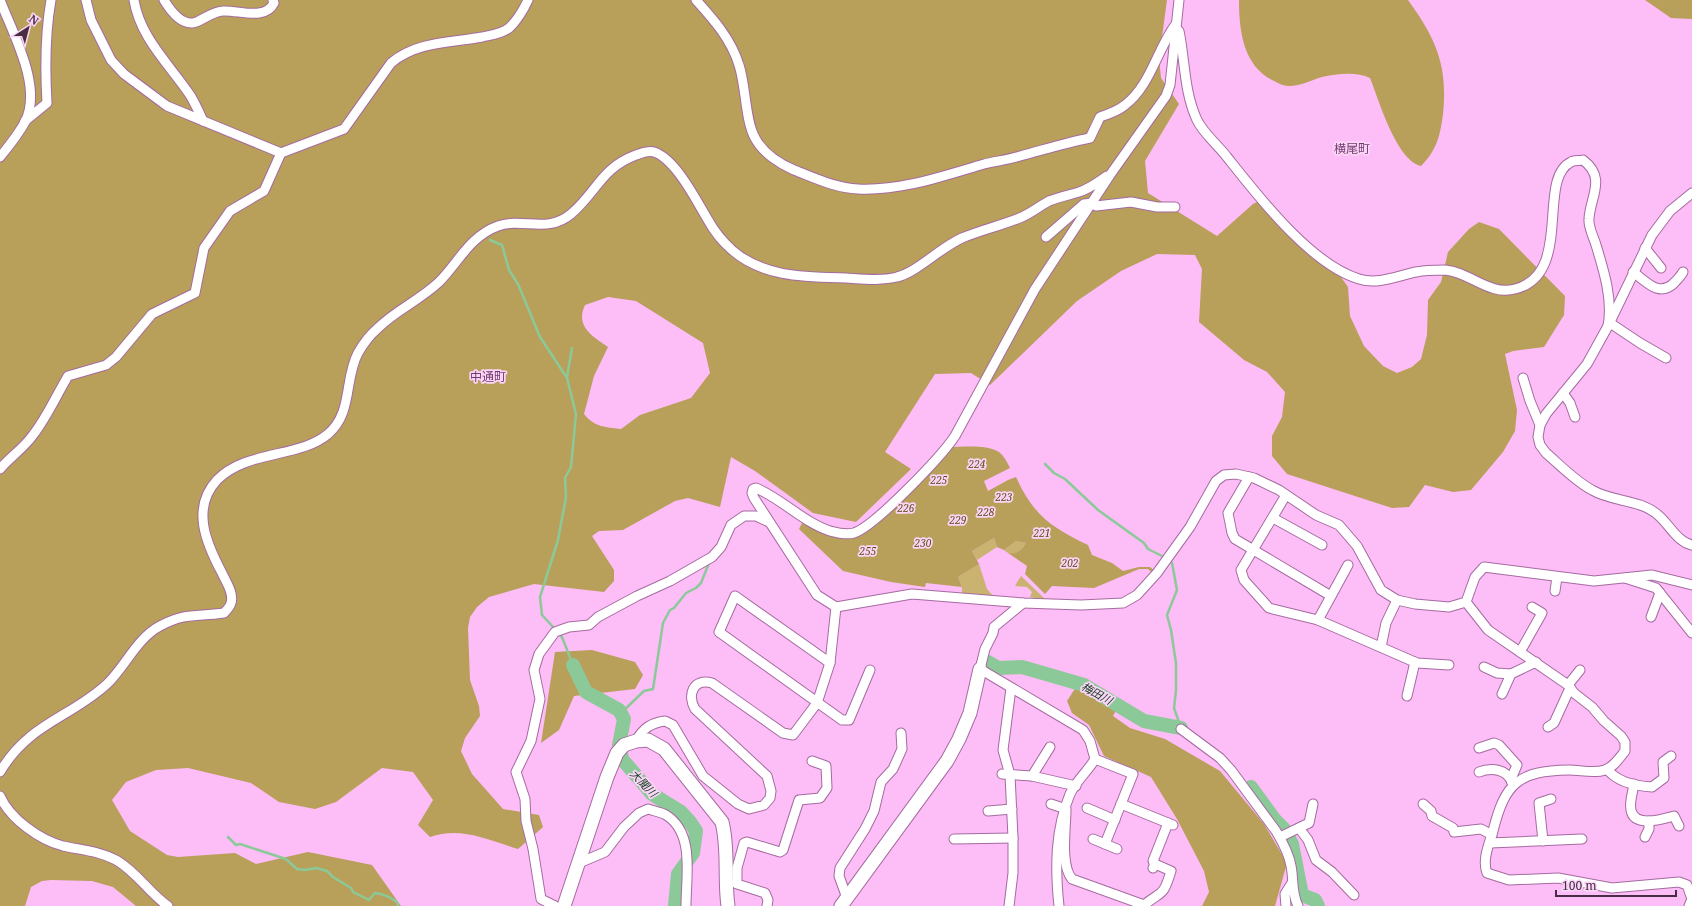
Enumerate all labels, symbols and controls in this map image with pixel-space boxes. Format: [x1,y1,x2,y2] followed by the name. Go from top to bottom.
[8,8,48,48] north arrow
[26,11,42,28] text: N
[1334,140,1370,157] district label: 横尾町
[470,368,506,385] district label: 中通町
[968,457,986,471] park label: 224
[930,473,948,487] park label: 225
[995,490,1013,504] park label: 223
[897,501,915,515] park label: 226
[977,505,995,519] park label: 228
[949,513,967,527] park label: 229
[1033,526,1050,540] park label: 221
[914,536,932,550] park label: 230
[859,544,877,558] park label: 255
[1061,556,1079,570] park label: 202
[1079,678,1116,708] water label: 梅田川
[627,766,662,801] water label: 大聞川
[1556,872,1676,898] scale bar
[1562,877,1597,894] text: 100 m

